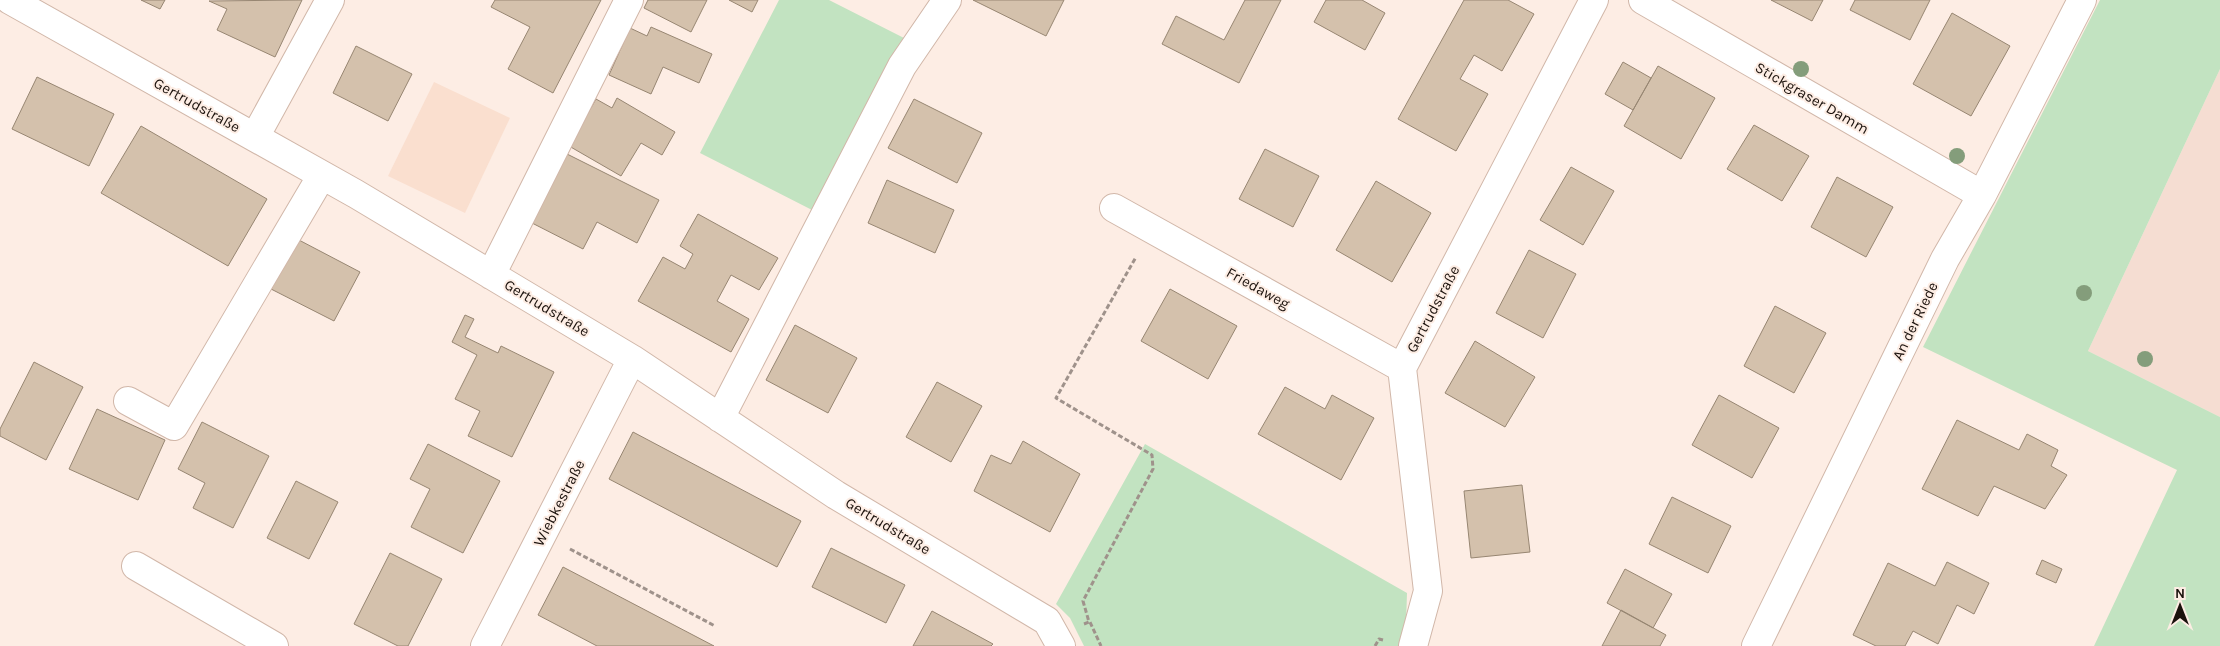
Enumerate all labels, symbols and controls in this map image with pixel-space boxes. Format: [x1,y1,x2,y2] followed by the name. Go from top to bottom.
[1752,58,1872,138] street label: Stickgraser Damm
[151,74,243,136] street label: Gertrudstraße
[1403,262,1463,356] street label: Gertrudstraße
[1223,263,1293,313] street label: Friedaweg
[501,276,593,340] street label: Gertrudstraße
[1888,279,1942,363] street label: An der Riede
[529,457,589,549] street label: Wiebkestraße
[842,494,934,558] street label: Gertrudstraße
[2155,581,2205,631] north arrow
[2175,585,2185,602] text: N

